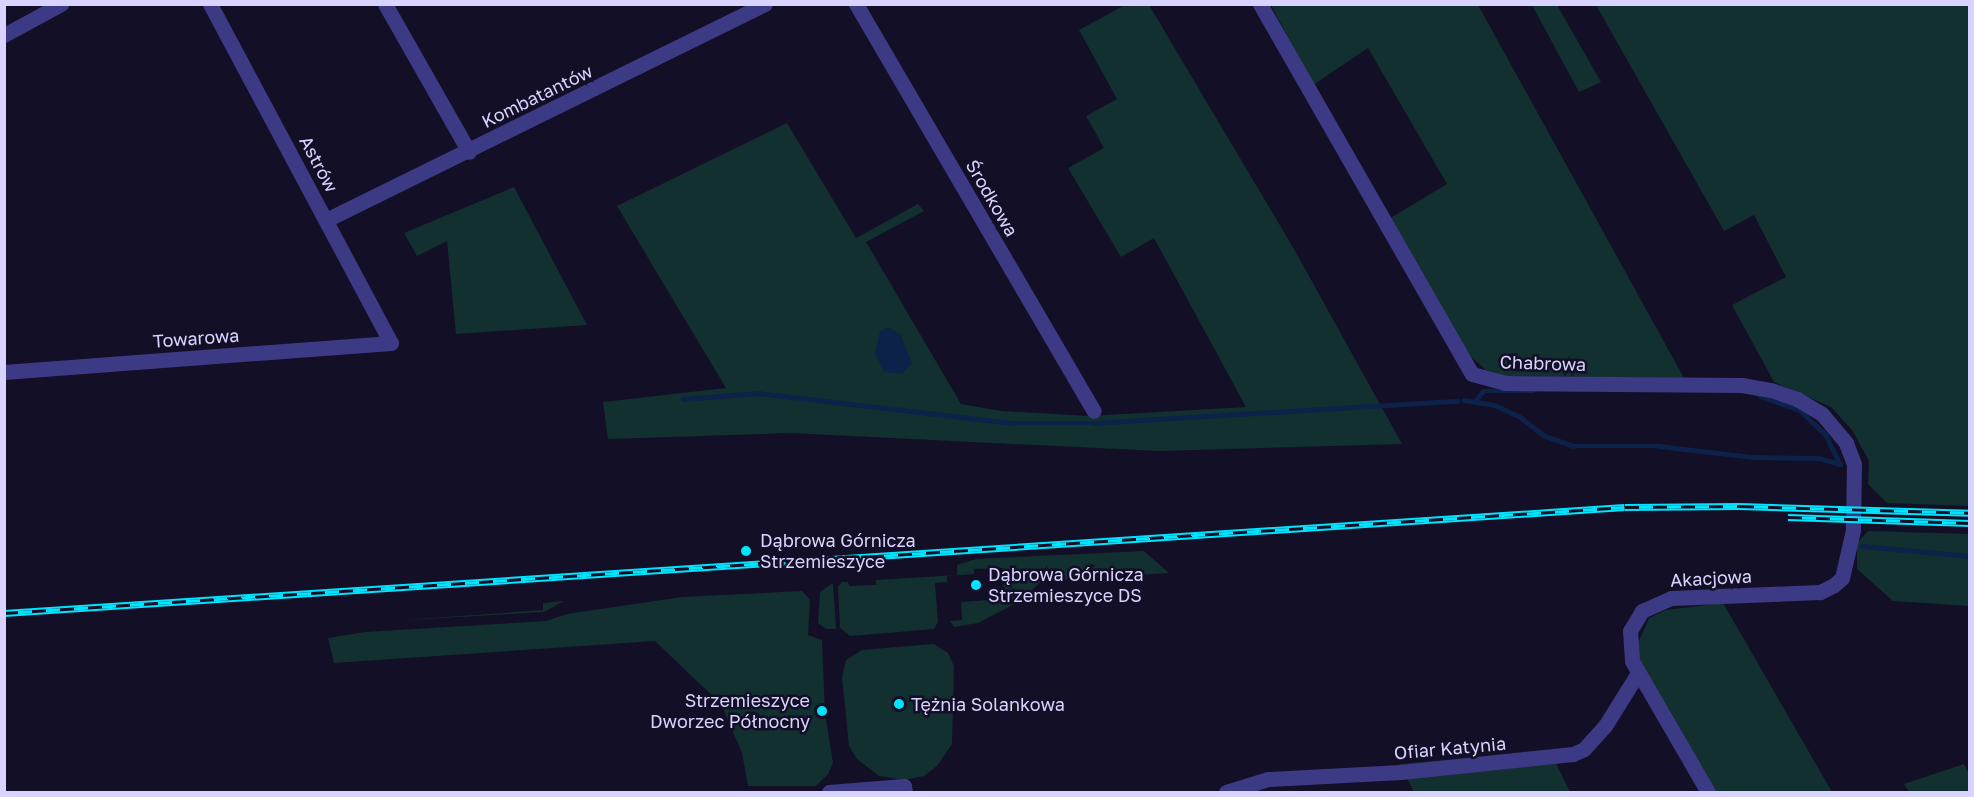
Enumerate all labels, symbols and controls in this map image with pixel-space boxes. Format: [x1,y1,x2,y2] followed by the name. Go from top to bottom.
[478,60,596,132] street label: Kombatantów
[295,132,343,196] street label: Astrów
[961,156,1023,240] street label: Środkowa
[152,324,240,352] street label: Towarowa
[1499,351,1587,375] street label: Chabrowa
[760,530,916,572] place label: Dąbrowa Górnicza Strzemieszyce
[737,542,755,560] marker: Dąbrowa Górnicza Strzemieszyce
[988,564,1144,606] place label: Dąbrowa Górnicza Strzemieszyce DS
[1670,565,1752,591] street label: Akacjowa
[969,578,983,592] marker: Dąbrowa Górnicza Strzemieszyce DS
[650,690,810,732] place label: Strzemieszyce Dworzec Północny
[911,693,1065,715] place label: Tężnia Solankowa
[892,697,906,711] marker: Tężnia Solankowa
[815,704,829,718] marker: Strzemieszyce Dworzec Północny
[1393,732,1507,764] street label: Ofiar Katynia

